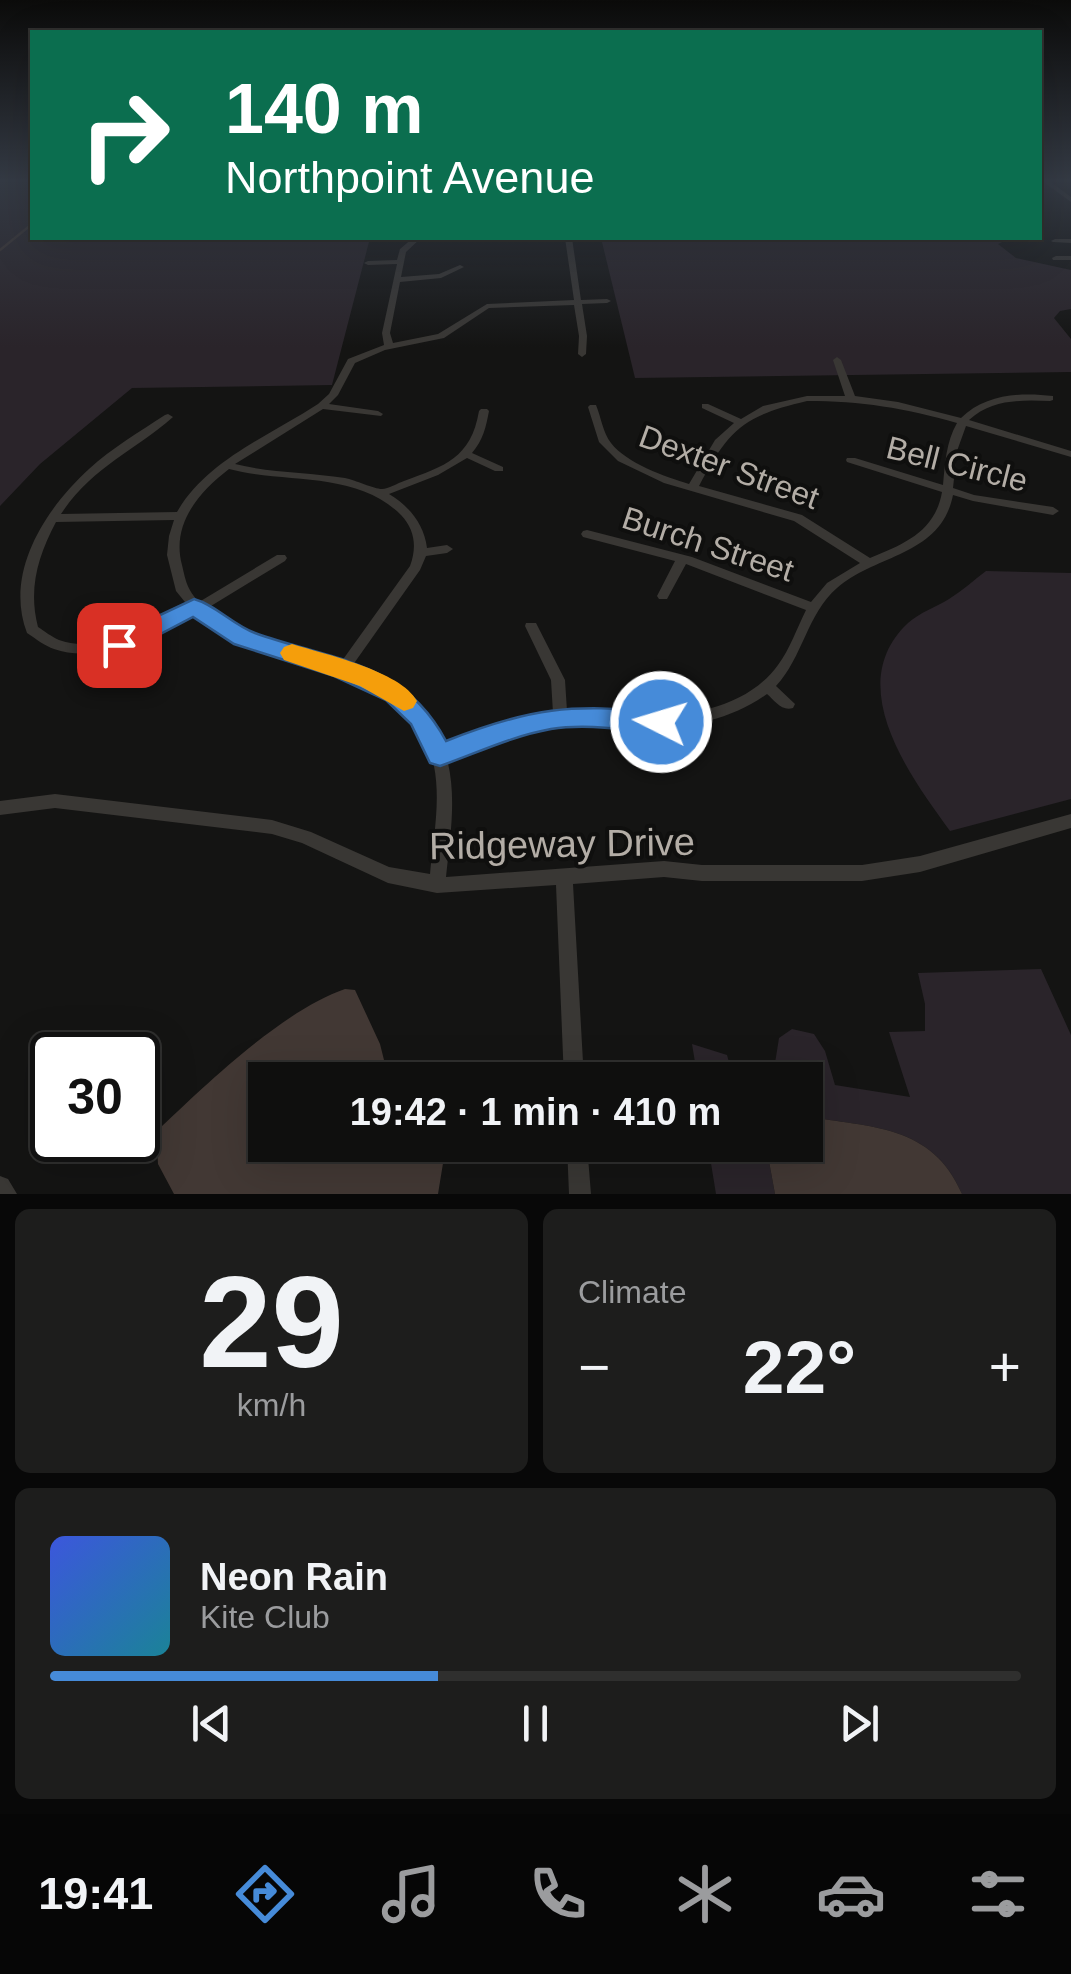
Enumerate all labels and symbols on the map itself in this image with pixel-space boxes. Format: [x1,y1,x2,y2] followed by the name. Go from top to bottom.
[634,418,824,516] street label: Dexter Street
[883,429,1031,499] street label: Bell Circle
[618,499,798,589] street label: Burch Street
[77,603,162,688] pin
[609,670,713,774] position arrow
[429,821,695,867] street label: Ridgeway Drive
[30,1032,160,1162] speed limit sign: 30

